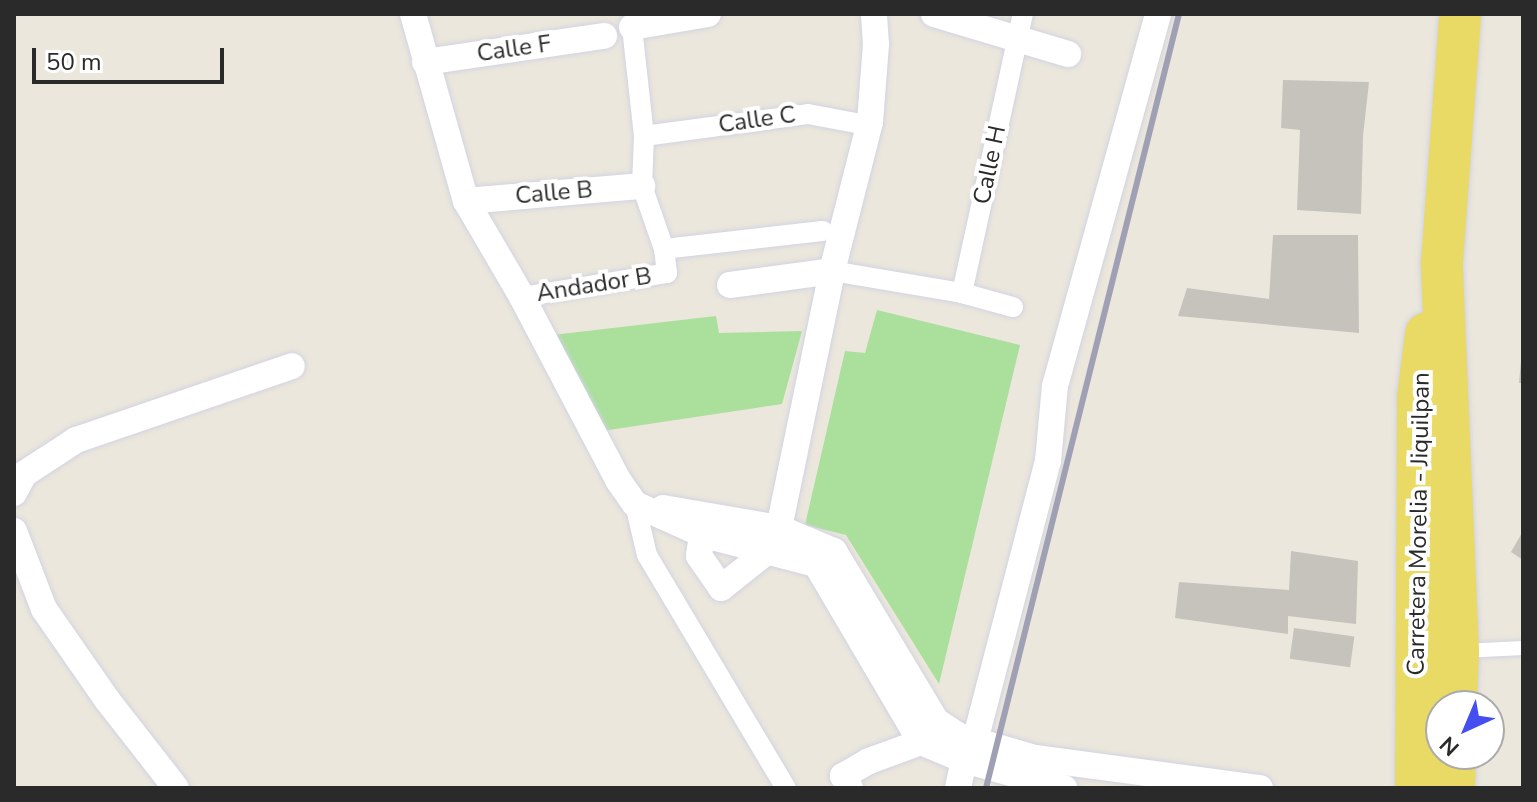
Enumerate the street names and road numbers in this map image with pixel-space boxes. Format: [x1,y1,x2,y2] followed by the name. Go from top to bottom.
[475,30,553,68] street label: Calle F
[717,100,797,140] street label: Calle C
[968,123,1012,207] street label: Calle H
[514,175,594,211] street label: Calle B
[534,262,654,308] street label: Andador B
[1402,372,1436,676] street label: Carretera Morelia - Jiquilpan

